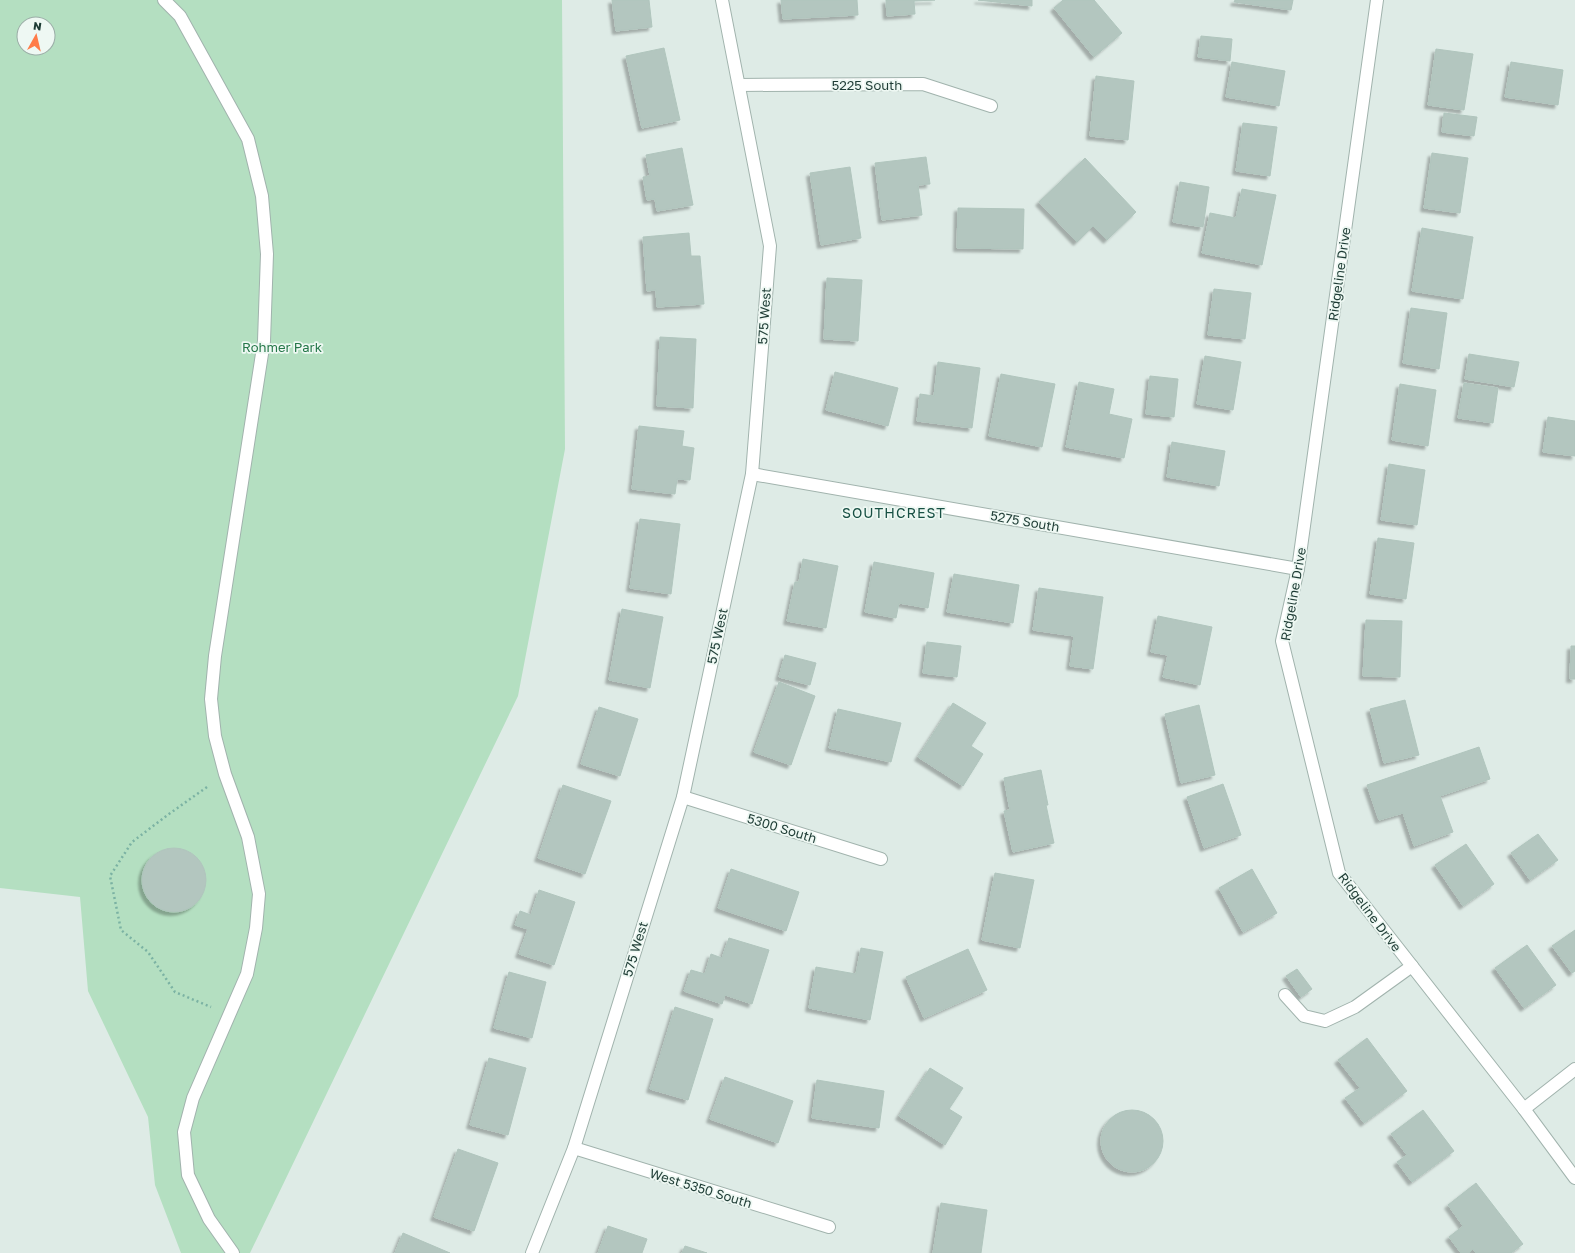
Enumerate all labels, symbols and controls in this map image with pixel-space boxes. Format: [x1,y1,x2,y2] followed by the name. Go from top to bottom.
[16,16,56,56] north arrow
[32,19,43,33] text: N
[832,77,902,93] street label: 5225 South
[1325,226,1353,322] street label: Ridgeline Drive
[754,287,774,345] street label: 575 West
[242,339,323,355] park label: Rohmer Park
[842,504,946,521] district label: SOUTHCREST
[989,507,1061,535] street label: 5275 South
[1277,546,1309,642] street label: Ridgeline Drive
[703,607,731,665] street label: 575 West
[745,810,819,846] street label: 5300 South
[1335,869,1405,955] street label: Ridgeline Drive
[619,919,651,979] street label: 575 West
[648,1165,754,1211] street label: West 5350 South

